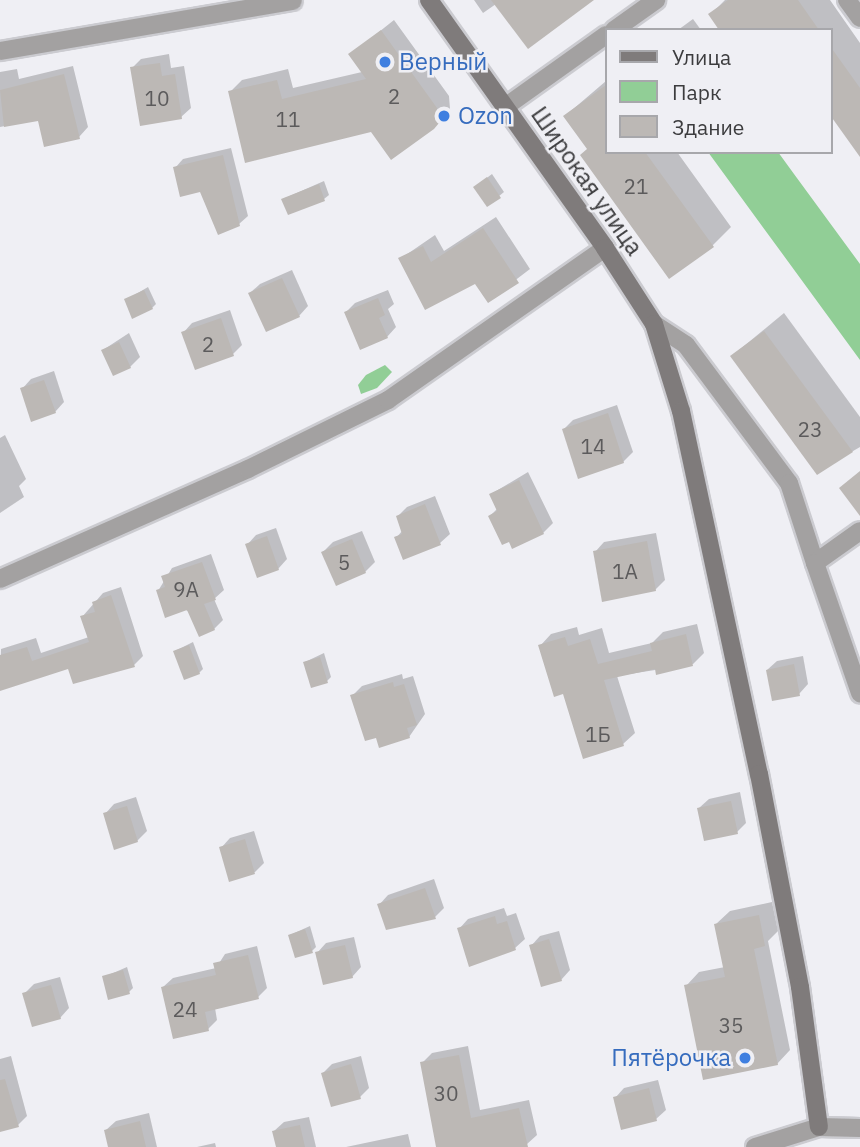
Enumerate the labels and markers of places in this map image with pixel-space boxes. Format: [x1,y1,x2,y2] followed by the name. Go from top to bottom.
[399,48,487,76] place label: Верный
[377,54,393,70] marker: Верный
[458,102,513,130] place label: Ozon
[436,108,452,124] marker: Ozon
[611,1044,731,1072] place label: Пятёрочка
[737,1050,753,1066] marker: Пятёрочка

